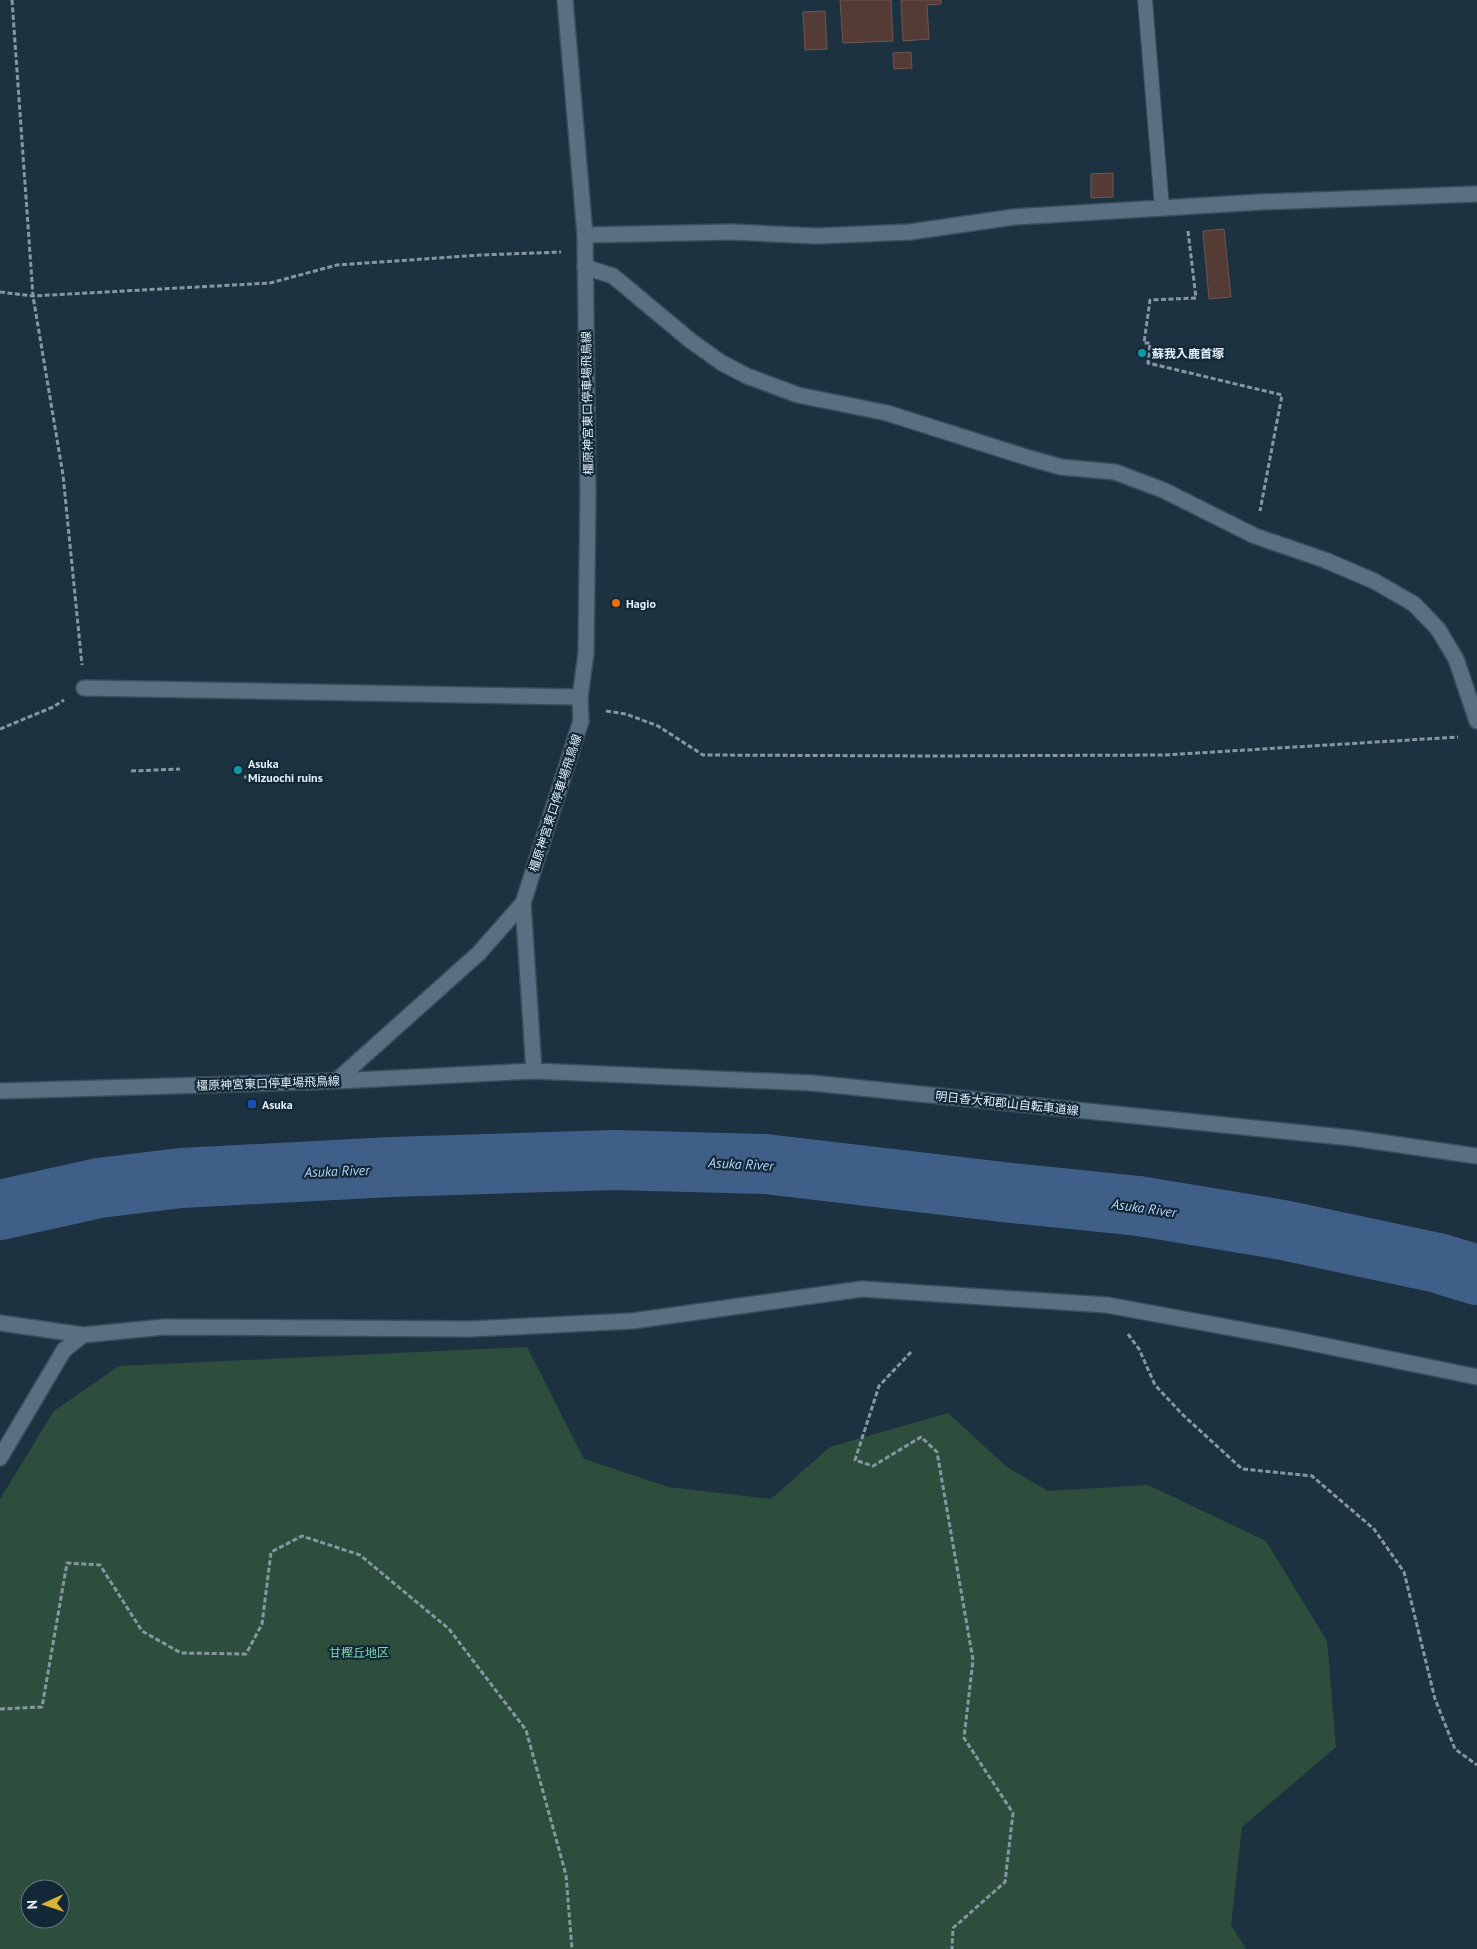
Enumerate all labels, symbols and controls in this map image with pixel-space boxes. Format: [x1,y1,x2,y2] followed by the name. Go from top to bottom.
[578,331,596,475] street label: 橿原神宮東口停車場飛鳥線
[1152,346,1224,361] place label: 蘇我入鹿首塚
[1136,347,1148,359] marker: 蘇我入鹿首塚
[626,596,656,611] place label: Hagio
[610,597,622,609] marker: Hagio
[526,732,584,874] street label: 橿原神宮東口停車場飛鳥線
[248,756,323,785] place label: Asuka Mizuochi ruins
[232,764,244,776] marker: Asuka Mizuochi ruins
[196,1073,340,1093] street label: 橿原神宮東口停車場飛鳥線
[935,1088,1079,1118] street label: 明日香大和郡山自転車道線
[262,1097,293,1112] place label: Asuka
[246,1098,258,1110] marker: Asuka
[707,1153,776,1175] water label: Asuka River
[303,1161,371,1181] water label: Asuka River
[1109,1194,1179,1222] water label: Asuka River
[329,1645,389,1660] park label: 甘樫丘地区
[20,1879,70,1929] north arrow
[23,1900,41,1910] text: N

